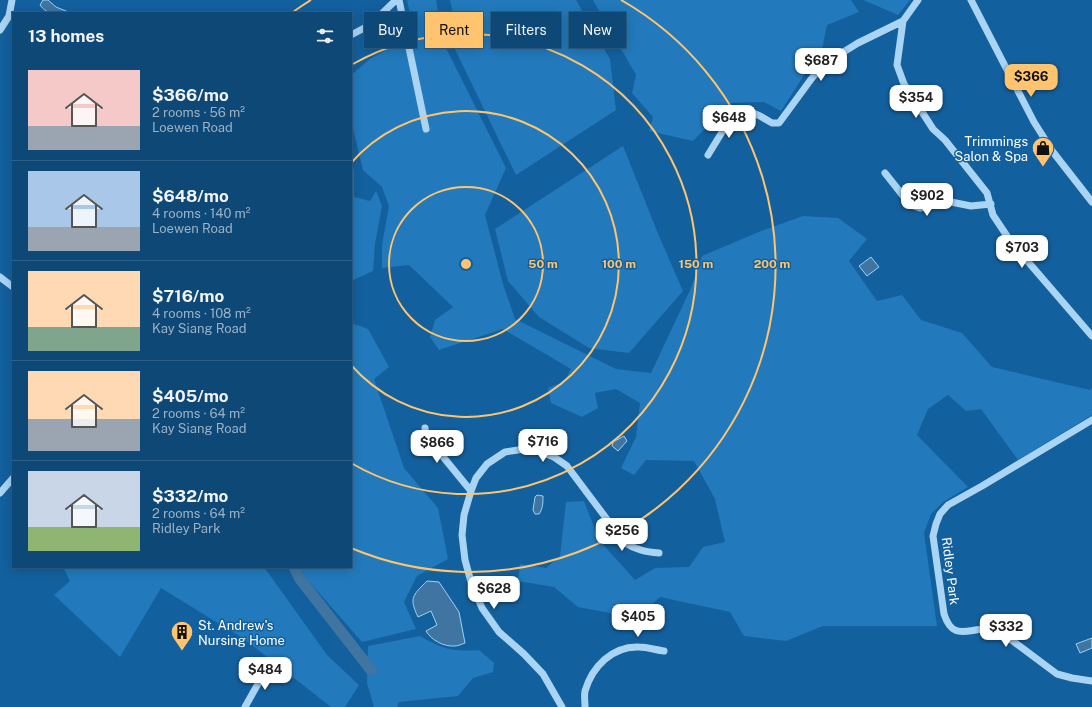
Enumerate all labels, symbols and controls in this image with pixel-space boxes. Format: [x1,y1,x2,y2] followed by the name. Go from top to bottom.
[364,12,417,48] chip: Buy
[425,12,483,48] chip: Rent
[491,12,561,48] chip: Filters
[569,12,626,48] chip: New
[314,25,336,47] icon: filters
[28,26,104,46] text: 13 homes
[797,48,845,82] pin: $687
[804,53,838,68] text: $687
[1007,64,1055,98] pin: $366
[1014,69,1048,84] text: $366
[152,85,229,105] text: $366/mo
[892,85,940,119] pin: $354
[60,86,108,134] icon: home
[899,90,933,105] text: $354
[152,105,245,120] text: 2 rooms · 56 m²
[705,105,753,139] pin: $648
[712,110,746,125] text: $648
[152,120,233,135] text: Loewen Road
[955,134,1028,164] place label: Trimmings Salon & Spa
[1030,135,1056,168] shop icon: Trimmings Salon & Spa
[903,183,951,217] pin: $902
[152,186,229,206] text: $648/mo
[60,187,108,235] icon: home
[910,188,944,203] text: $902
[152,206,251,221] text: 4 rooms · 140 m²
[152,221,233,236] text: Loewen Road
[998,235,1046,269] pin: $703
[1005,240,1039,255] text: $703
[459,257,473,271] centre of rings
[528,257,558,271] text: 50 m
[602,257,636,271] text: 100 m
[679,257,713,271] text: 150 m
[754,257,790,271] text: 200 m
[152,286,224,306] text: $716/mo
[60,287,108,335] icon: home
[152,306,251,321] text: 4 rooms · 108 m²
[152,321,246,336] text: Kay Siang Road
[152,386,229,406] text: $405/mo
[60,387,108,435] icon: home
[152,406,245,421] text: 2 rooms · 64 m²
[152,421,246,436] text: Kay Siang Road
[519,429,567,463] pin: $716
[413,430,461,464] pin: $866
[527,434,559,449] text: $716
[420,435,454,450] text: $866
[152,486,228,506] text: $332/mo
[60,487,108,535] icon: home
[152,506,245,521] text: 2 rooms · 64 m²
[598,518,646,552] pin: $256
[152,521,220,536] text: Ridley Park
[605,523,639,538] text: $256
[939,536,962,606] street label: Ridley Park
[470,576,518,610] pin: $628
[477,581,511,596] text: $628
[614,604,662,638] pin: $405
[621,609,655,624] text: $405
[982,614,1030,648] pin: $332
[198,618,285,648] place label: St. Andrew's Nursing Home
[169,619,195,652] building icon: St. Andrew's Nursing Home
[989,619,1023,634] text: $332
[241,657,289,691] pin: $484
[248,662,282,677] text: $484

